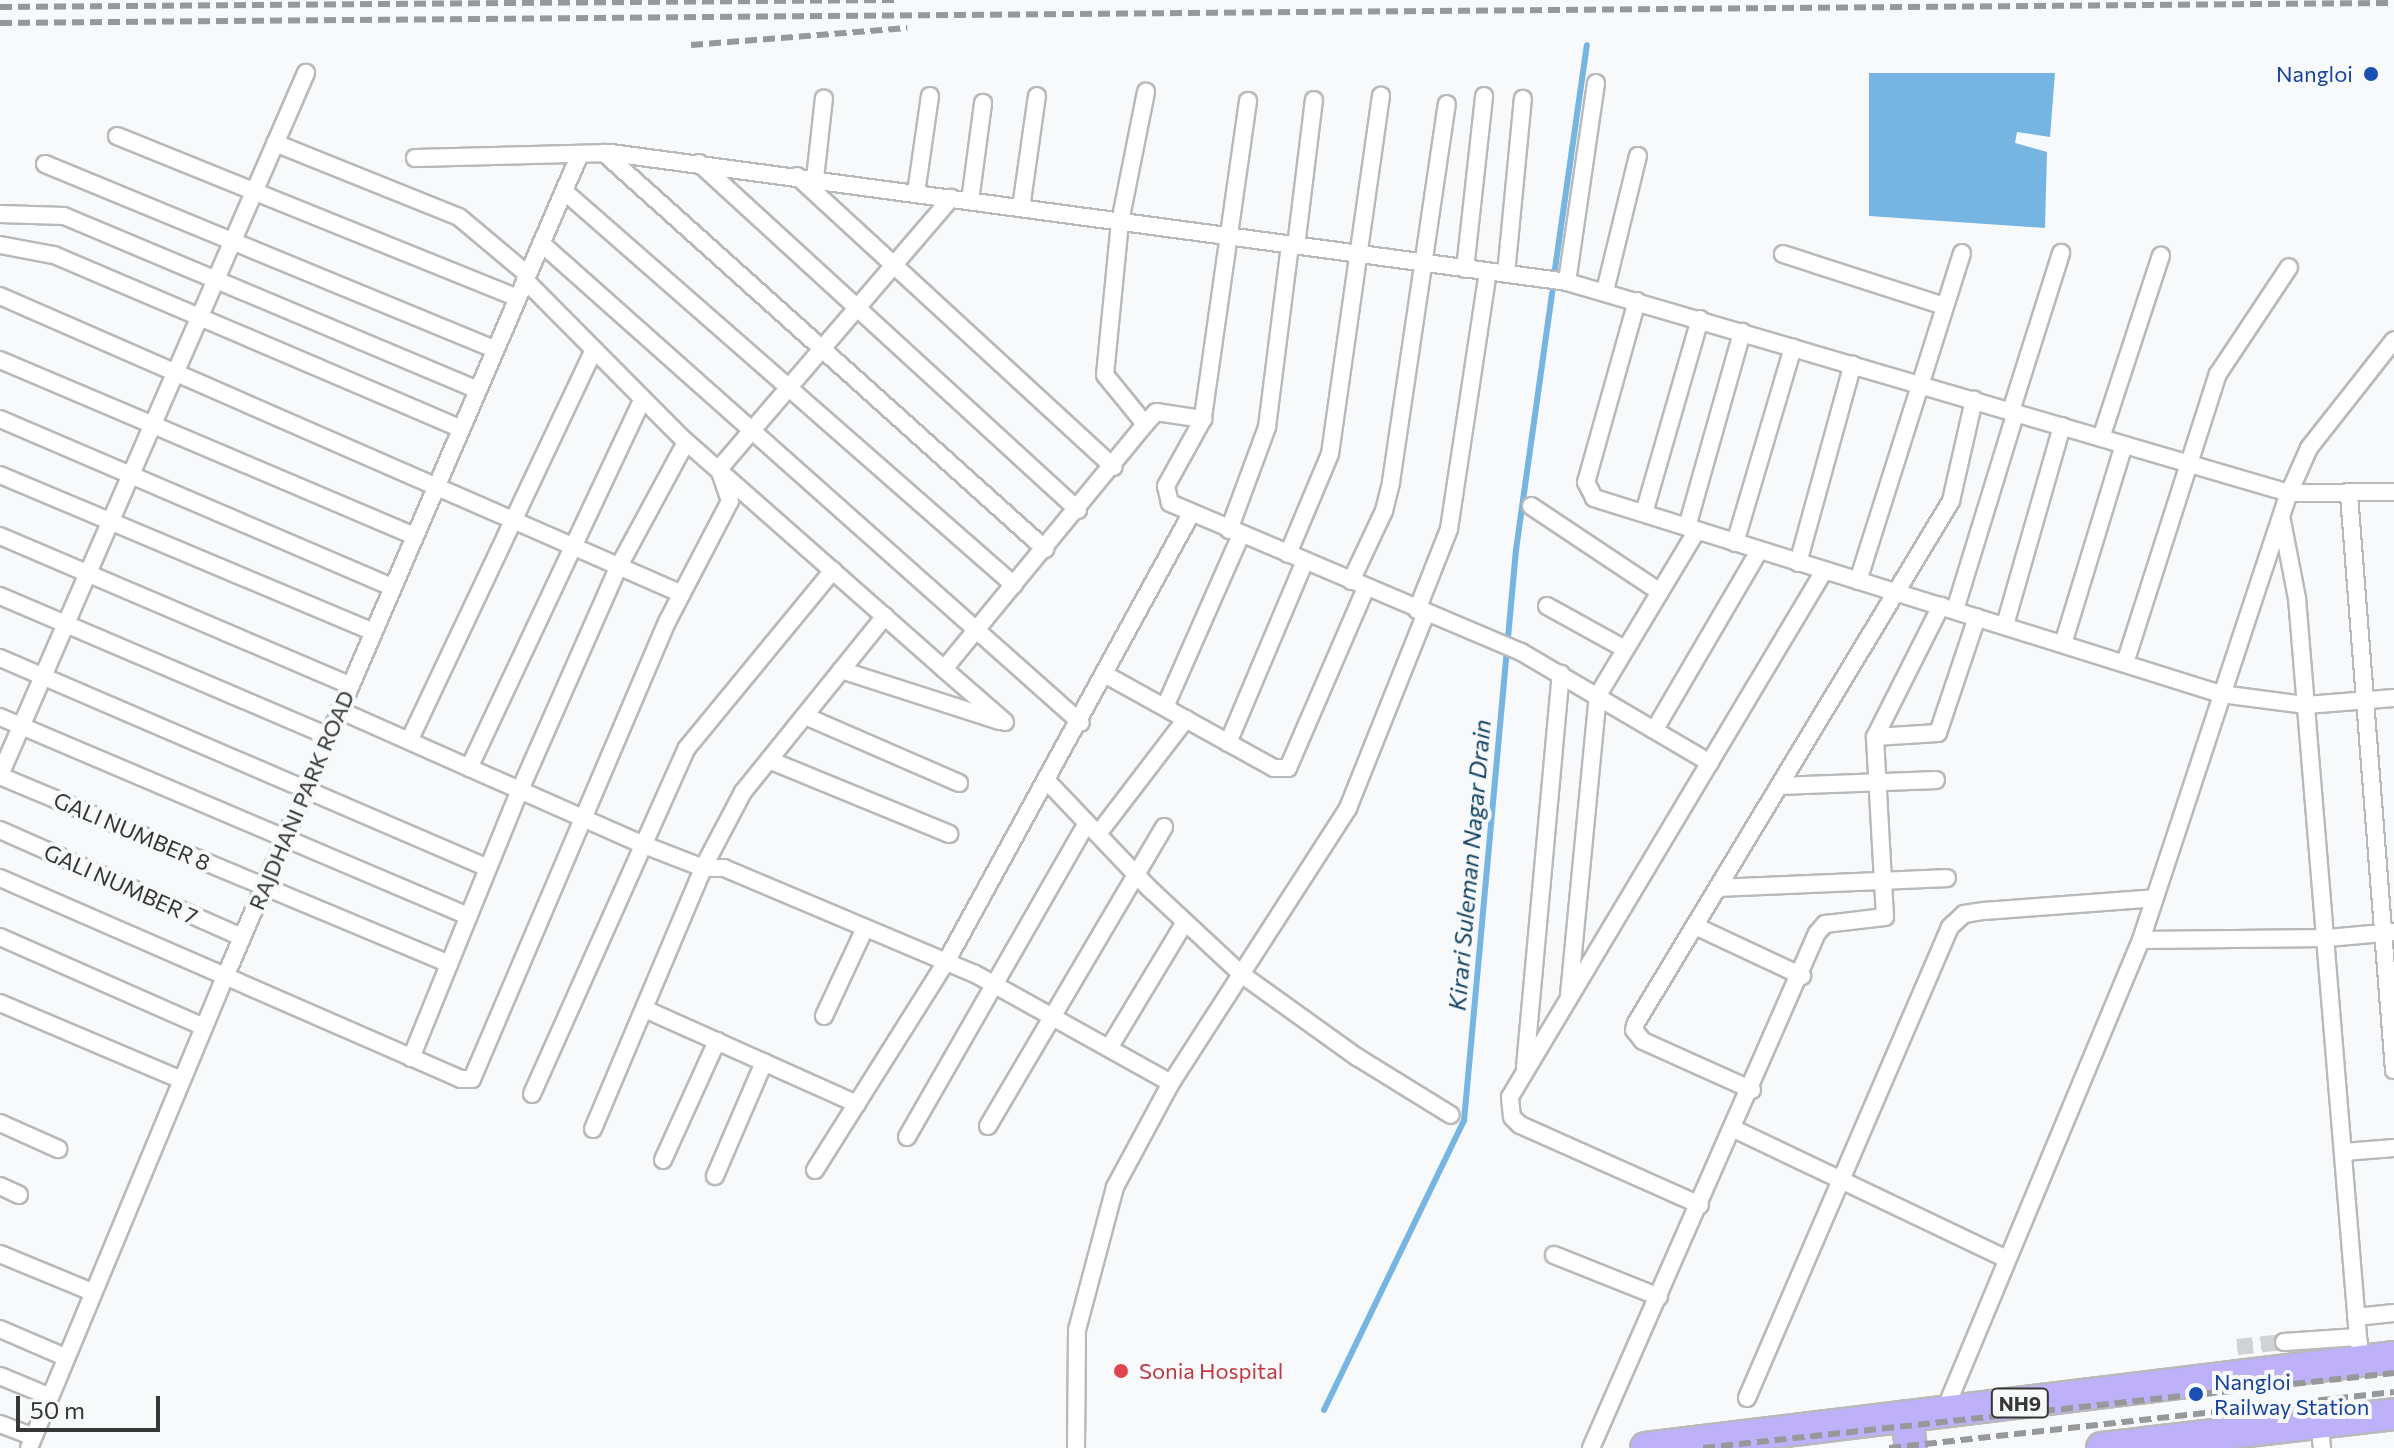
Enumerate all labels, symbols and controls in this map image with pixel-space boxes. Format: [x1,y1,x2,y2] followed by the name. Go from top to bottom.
[2276,61,2353,87] place label: Nangloi
[2360,63,2382,85] marker: Nangloi
[243,686,359,914] street label: RAJDHANI PARK ROAD
[1442,718,1496,1012] water label: Kirari Suleman Nagar Drain
[50,786,214,876] street label: GALI NUMBER 8
[40,838,202,930] street label: GALI NUMBER 7
[1139,1358,1283,1384] place label: Sonia Hospital
[1110,1360,1132,1382] marker: Sonia Hospital
[2214,1368,2369,1420] place label: Nangloi Railway Station
[20,1380,164,1430] scale bar
[2185,1383,2207,1405] marker: Nangloi Railway Station
[1990,1387,2050,1419] road number: NH9
[30,1395,85,1424] text: 50 m

